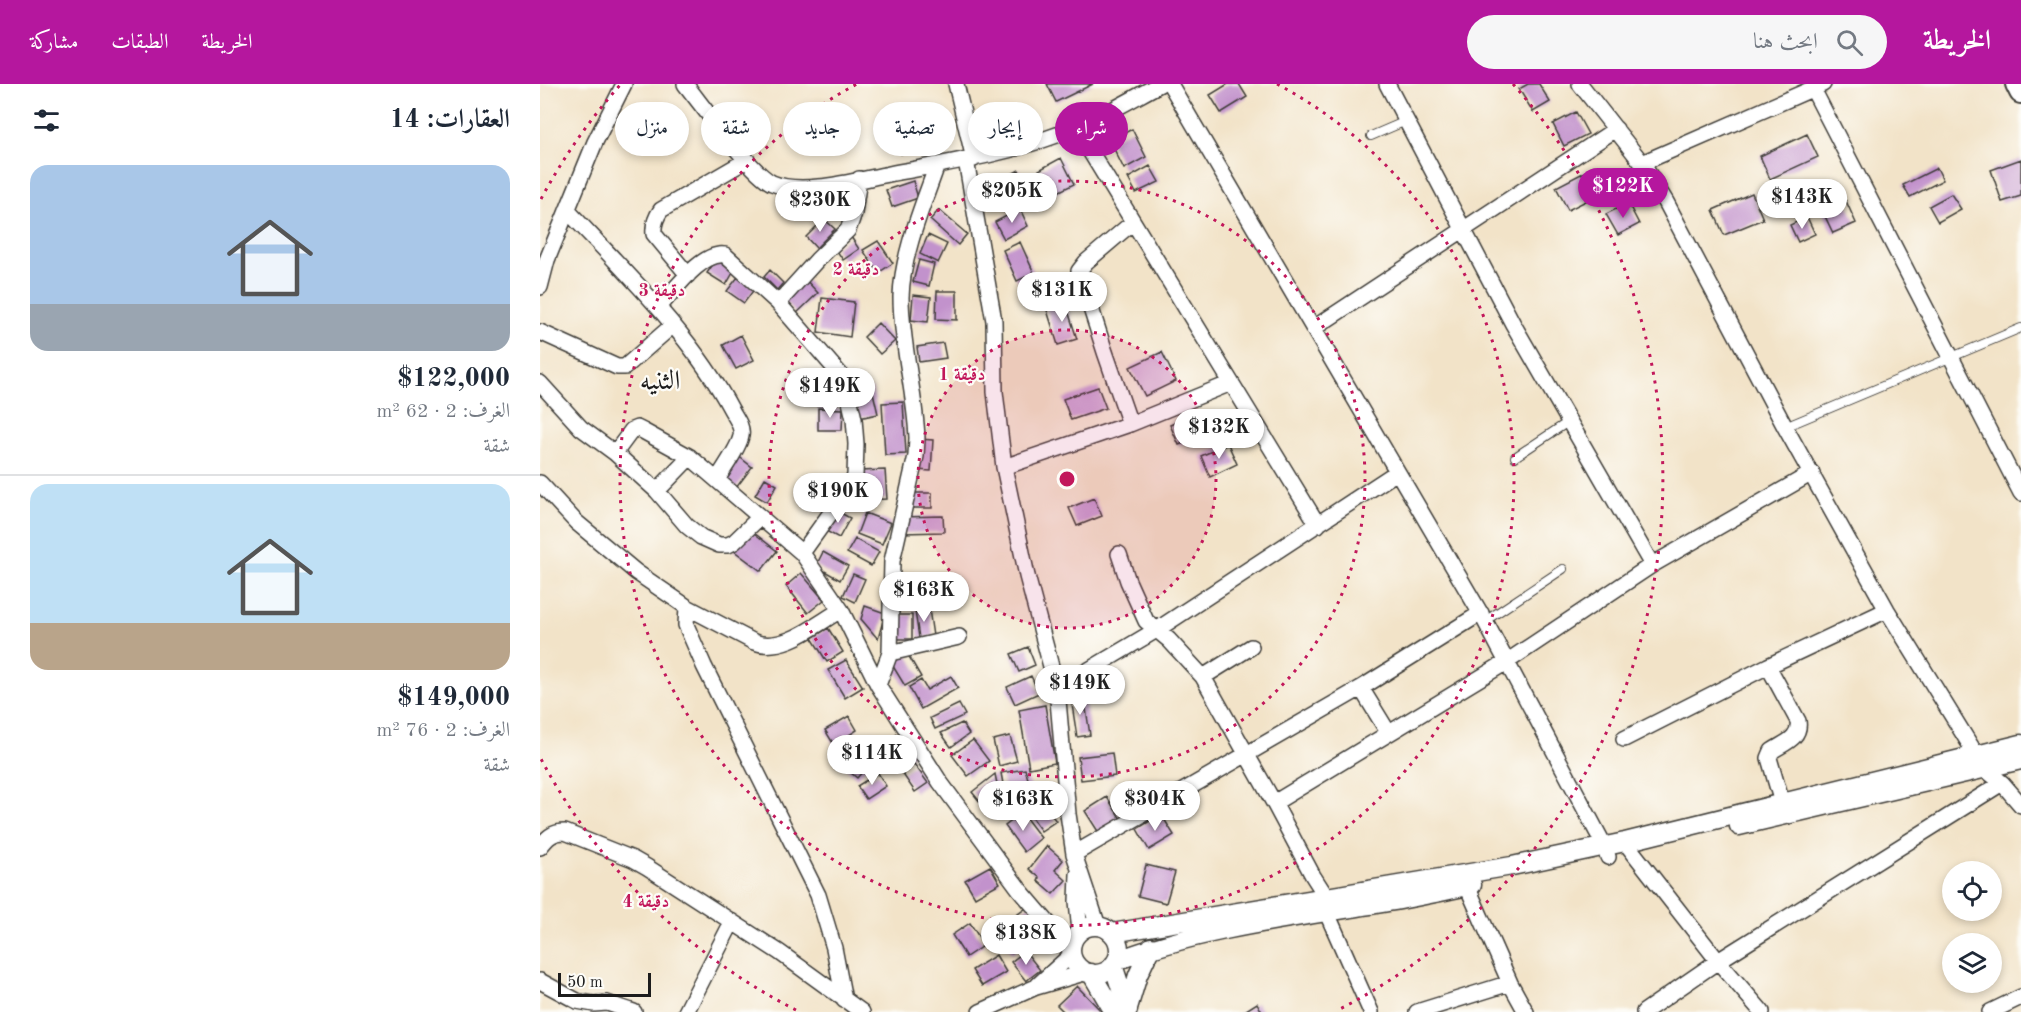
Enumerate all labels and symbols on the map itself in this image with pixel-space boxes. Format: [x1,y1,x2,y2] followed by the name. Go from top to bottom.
[1581,168,1665,219] pin: $122K
[970,173,1054,224] pin: $205K
[1760,179,1844,230] pin: $143K
[778,182,862,233] pin: $230K
[833,261,879,279] text: 2 دقيقة
[1020,272,1104,323] pin: $131K
[639,282,685,300] text: 3 دقيقة
[939,366,985,384] text: 1 دقيقة
[640,368,680,395] district label: الثنيه
[788,368,872,419] pin: $149K
[1177,409,1261,460] pin: $132K
[1057,469,1077,489] centre of rings
[796,473,880,524] pin: $190K
[882,572,966,623] pin: $163K
[1038,665,1122,716] pin: $149K
[830,735,914,786] pin: $114K
[981,781,1065,832] pin: $163K
[1113,781,1197,832] pin: $304K
[623,893,669,911] text: 4 دقيقة
[984,915,1068,966] pin: $138K
[558,970,651,998] scale bar

